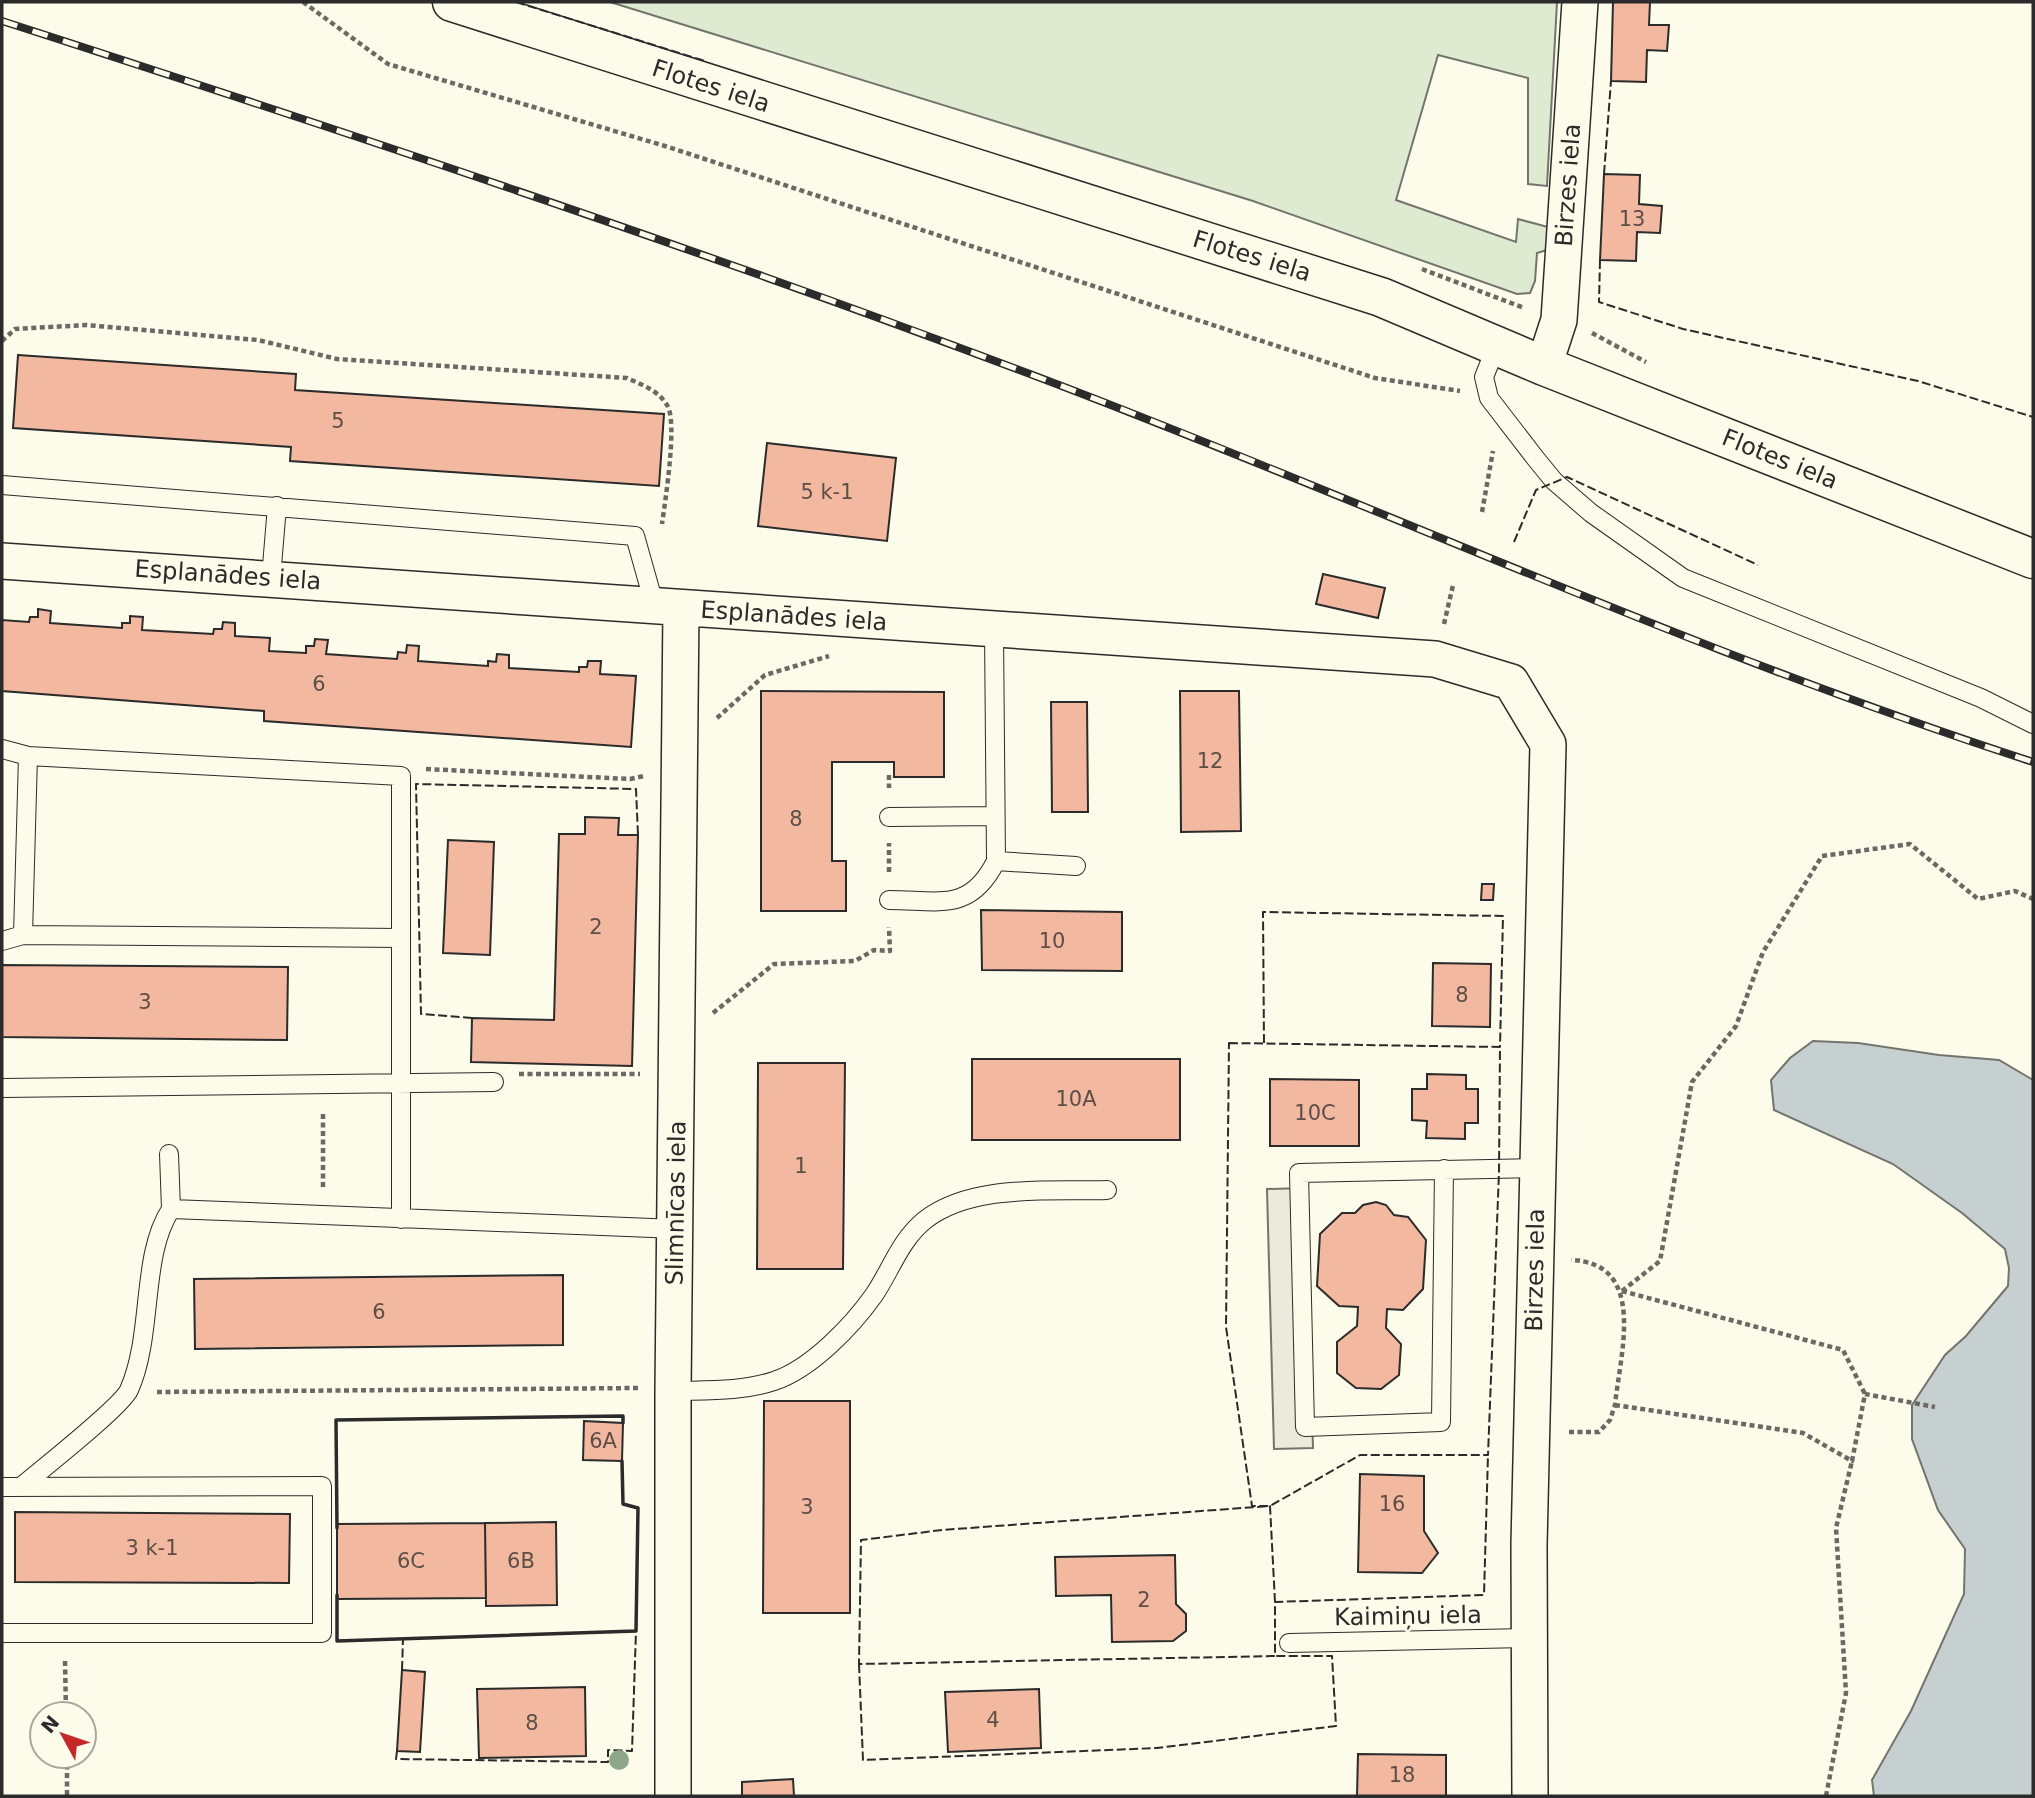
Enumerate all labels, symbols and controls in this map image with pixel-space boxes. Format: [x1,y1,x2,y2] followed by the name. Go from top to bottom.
[649,54,773,118] street label: Flotes iela
[1550,123,1586,247] street label: Birzes iela
[1619,207,1645,231] house number: 13
[1189,225,1315,287] street label: Flotes iela
[331,409,345,433] house number: 5
[1718,423,1842,495] street label: Flotes iela
[800,480,854,504] house number: 5 k-1
[134,555,322,595] street label: Esplanādes iela
[700,596,888,636] street label: Esplanādes iela
[312,672,326,696] house number: 6
[1197,749,1223,773] house number: 12
[789,807,803,831] house number: 8
[589,915,603,939] house number: 2
[1039,929,1065,953] house number: 10
[1455,983,1469,1007] house number: 8
[138,990,152,1014] house number: 3
[1055,1087,1097,1111] house number: 10A
[1294,1101,1336,1125] house number: 10C
[661,1120,691,1286] street label: Slimnīcas iela
[794,1154,808,1178] house number: 1
[1520,1208,1550,1332] street label: Birzes iela
[372,1300,386,1324] house number: 6
[589,1429,617,1453] house number: 6A
[1379,1492,1405,1516] house number: 16
[800,1495,814,1519] house number: 3
[125,1536,179,1560] house number: 3 k-1
[397,1549,425,1573] house number: 6C
[507,1549,535,1573] house number: 6B
[1137,1588,1151,1612] house number: 2
[1334,1601,1482,1631] street label: Kaimiņu iela
[28,1700,98,1770] north arrow
[986,1708,1000,1732] house number: 4
[36,1711,64,1737] text: N
[525,1711,539,1735] house number: 8
[1389,1763,1415,1787] house number: 18

